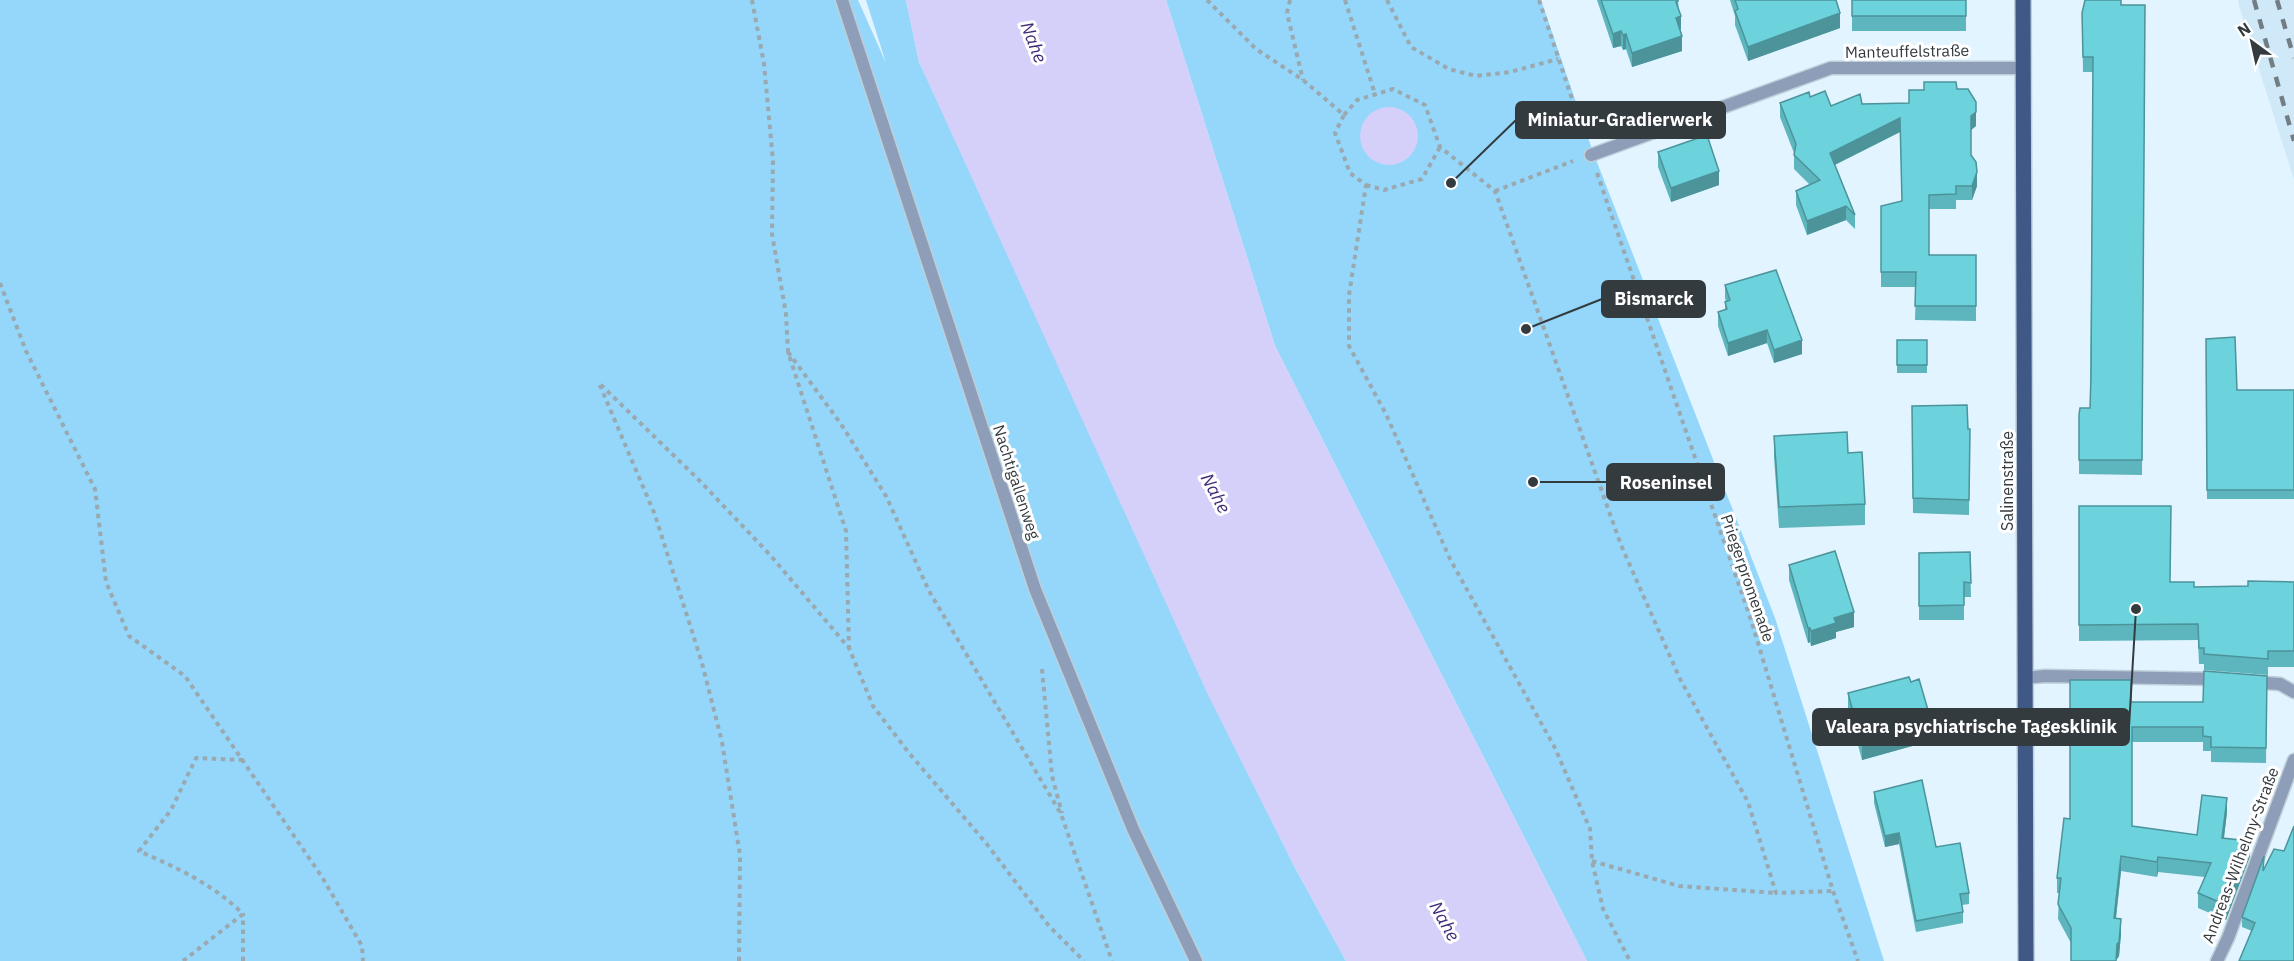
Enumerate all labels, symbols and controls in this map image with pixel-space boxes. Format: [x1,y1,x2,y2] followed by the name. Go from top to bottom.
[2222,12,2282,72] north arrow
[1016,18,1052,66] water label: Nahe
[2234,18,2254,41] text: N
[1845,40,1969,62] street label: Manteuffelstraße
[1516,102,1725,138] callout: Miniatur-Gradierwerk
[1528,108,1713,131] text: Miniatur-Gradierwerk
[1602,281,1705,317] callout: Bismarck
[1614,287,1694,310] text: Bismarck
[989,422,1045,542] street label: Nachtigallenweg
[1997,431,2017,531] street label: Salinenstraße
[1607,464,1724,500] callout: Roseninsel
[1196,469,1236,517] water label: Nahe
[1620,471,1713,494] text: Roseninsel
[1717,512,1779,645] street label: Priegerpromenade
[1813,709,2129,745] callout: Valeara psychiatrische Tagesklinik
[1825,715,2117,738] text: Valeara psychiatrische Tagesklinik
[2197,764,2283,946] street label: Andreas-Wilhelmy-Straße
[1425,897,1465,945] water label: Nahe

